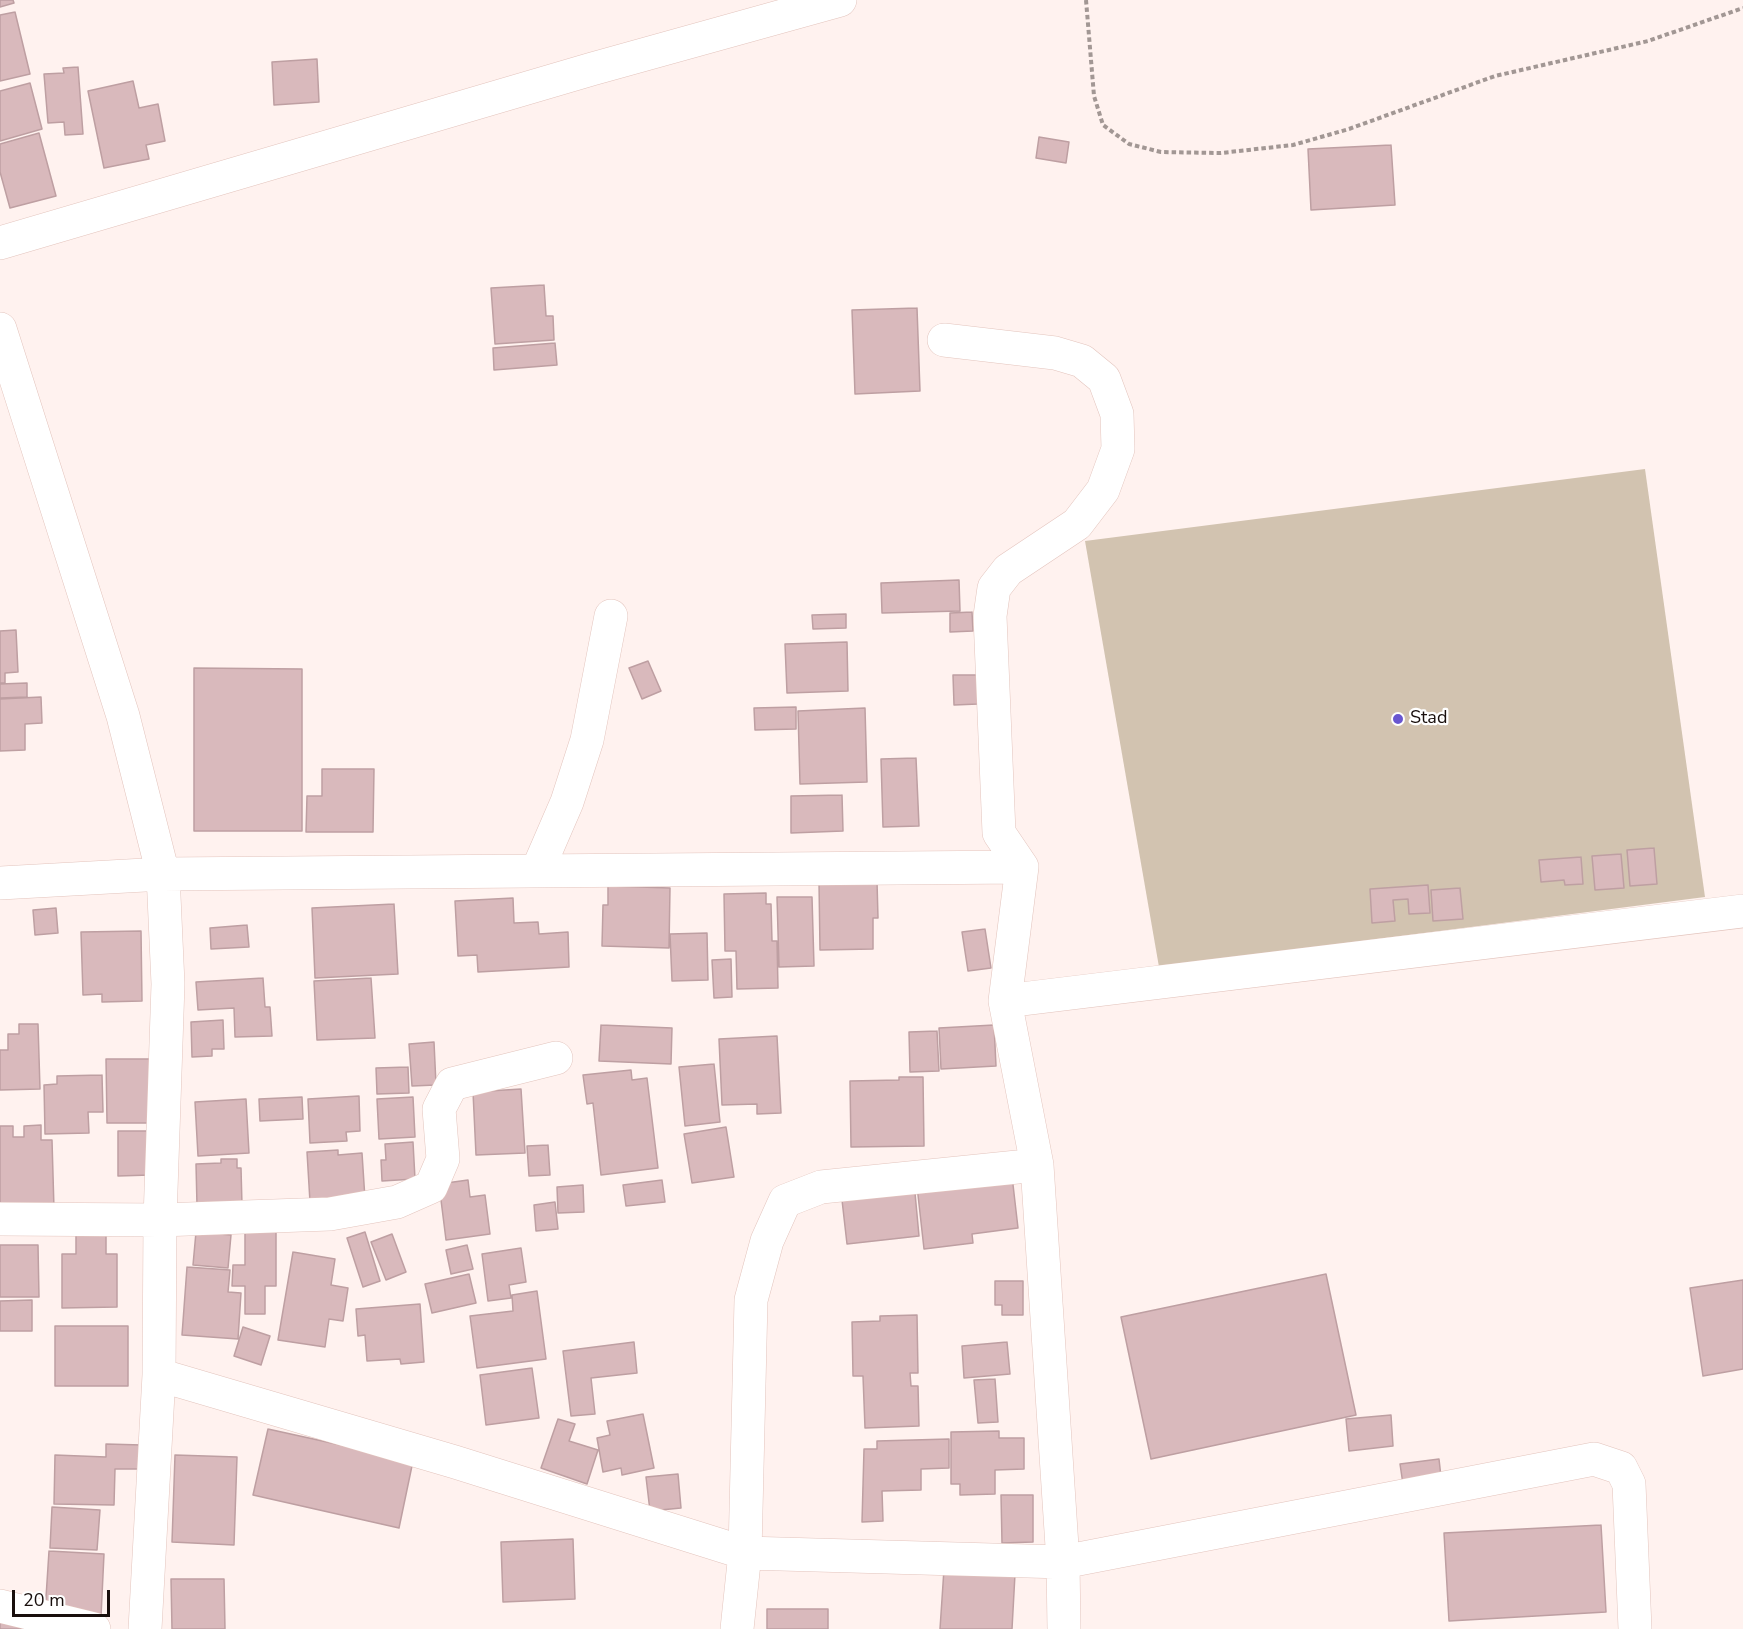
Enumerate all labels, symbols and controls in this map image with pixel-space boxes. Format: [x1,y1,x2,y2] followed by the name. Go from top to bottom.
[1410,708,1447,730] place label: Stad
[1391,712,1405,726] marker: Stad
[15,1578,112,1616] scale bar
[23,1588,65,1612] text: 20 m

